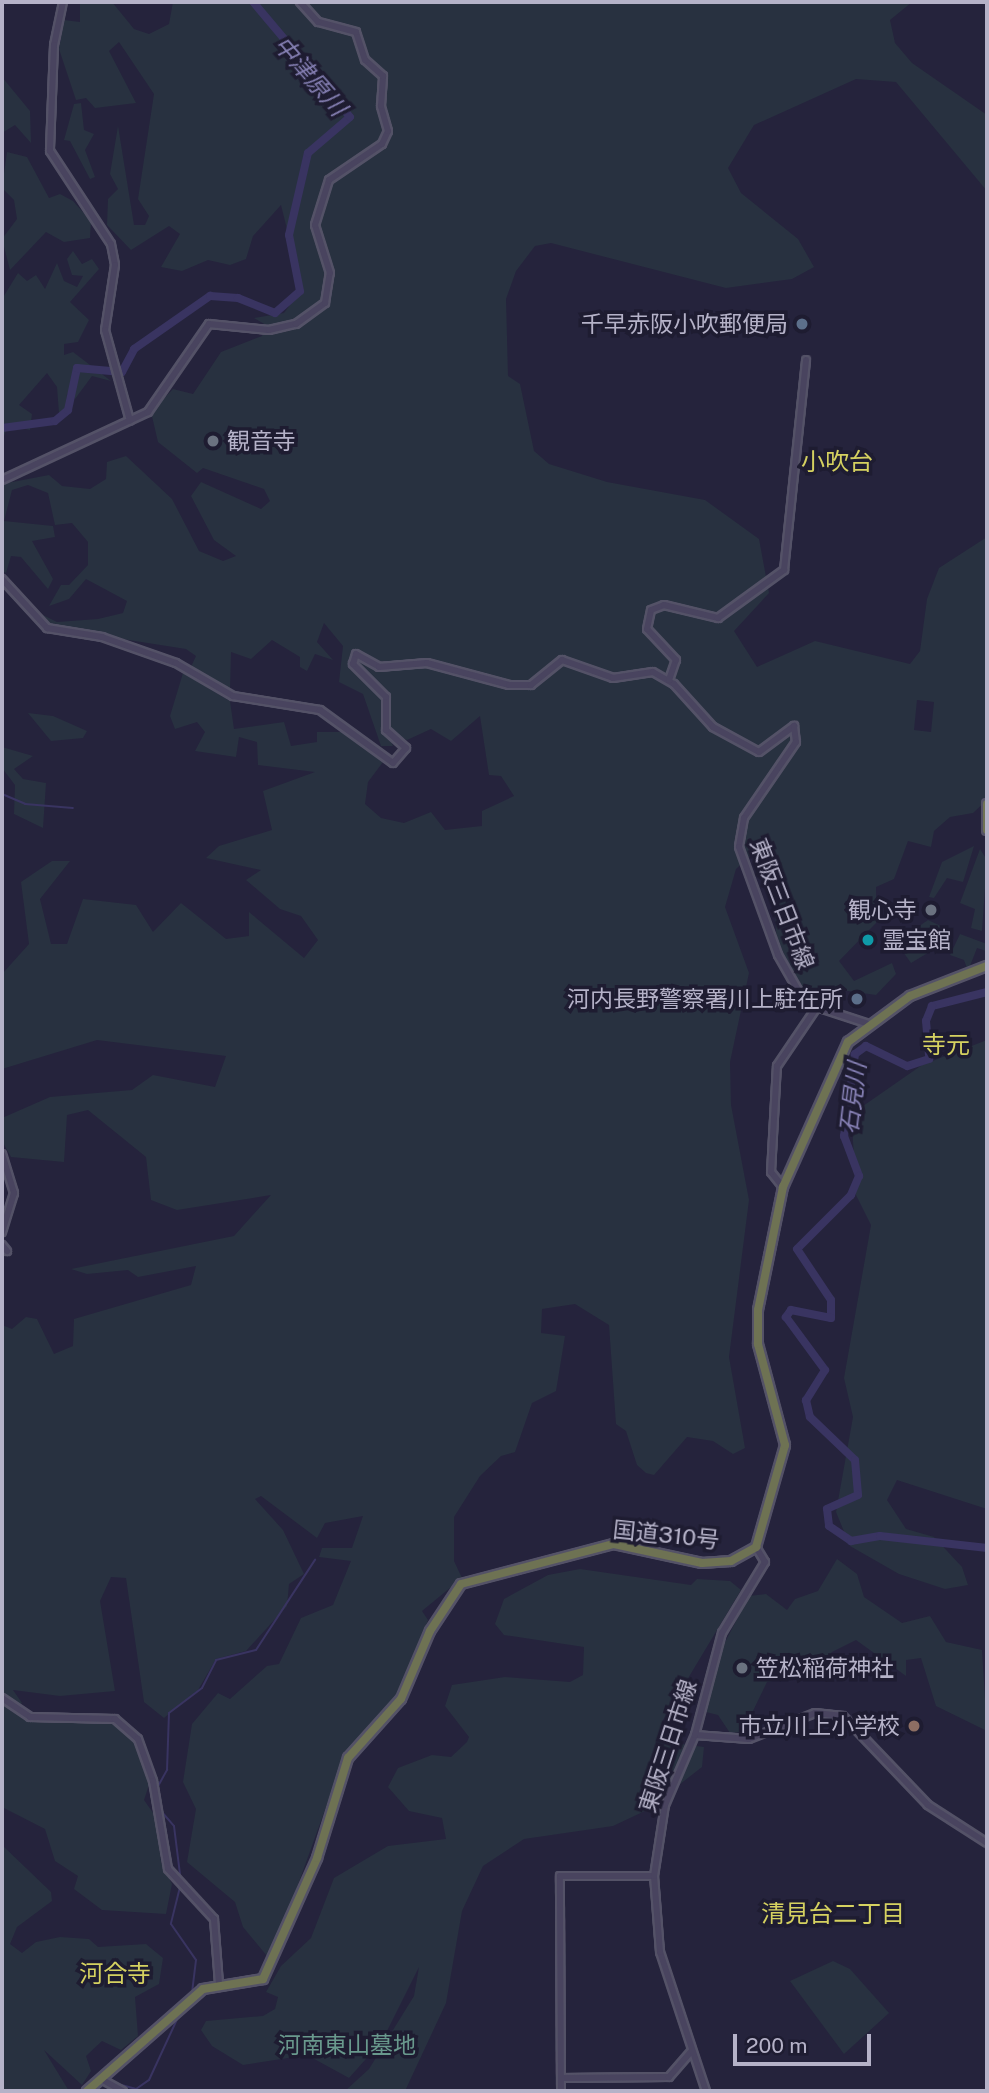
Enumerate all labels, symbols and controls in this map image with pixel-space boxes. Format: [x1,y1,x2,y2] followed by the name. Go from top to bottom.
[268,30,352,122] water label: 中津原川
[581,310,788,338] place label: 千早赤阪小吹郵便局
[794,316,810,332] marker: 千早赤阪小吹郵便局
[227,427,296,455] place label: 観音寺
[205,433,221,449] marker: 観音寺
[801,448,873,476] district label: 小吹台
[744,835,820,973] street label: 東阪三日市線
[848,896,917,924] place label: 観心寺
[923,902,939,918] marker: 観心寺
[882,926,951,954] place label: 霊宝館
[860,932,876,948] marker: 霊宝館
[567,985,843,1013] place label: 河内長野警察署川上駐在所
[849,991,865,1007] marker: 河内長野警察署川上駐在所
[922,1031,970,1059] district label: 寺元
[834,1061,872,1135] water label: 石見川
[611,1516,721,1554] street label: 国道310号
[756,1654,894,1682] place label: 笠松稲荷神社
[734,1660,750,1676] marker: 笠松稲荷神社
[634,1676,702,1816] street label: 東阪三日市線
[739,1712,900,1740] place label: 市立川上小学校
[906,1718,922,1734] marker: 市立川上小学校
[761,1900,905,1928] district label: 清見台二丁目
[79,1960,151,1988] district label: 河合寺
[737,2020,875,2064] scale bar
[278,2031,416,2059] park label: 河南東山墓地
[746,2033,807,2058] text: 200 m

